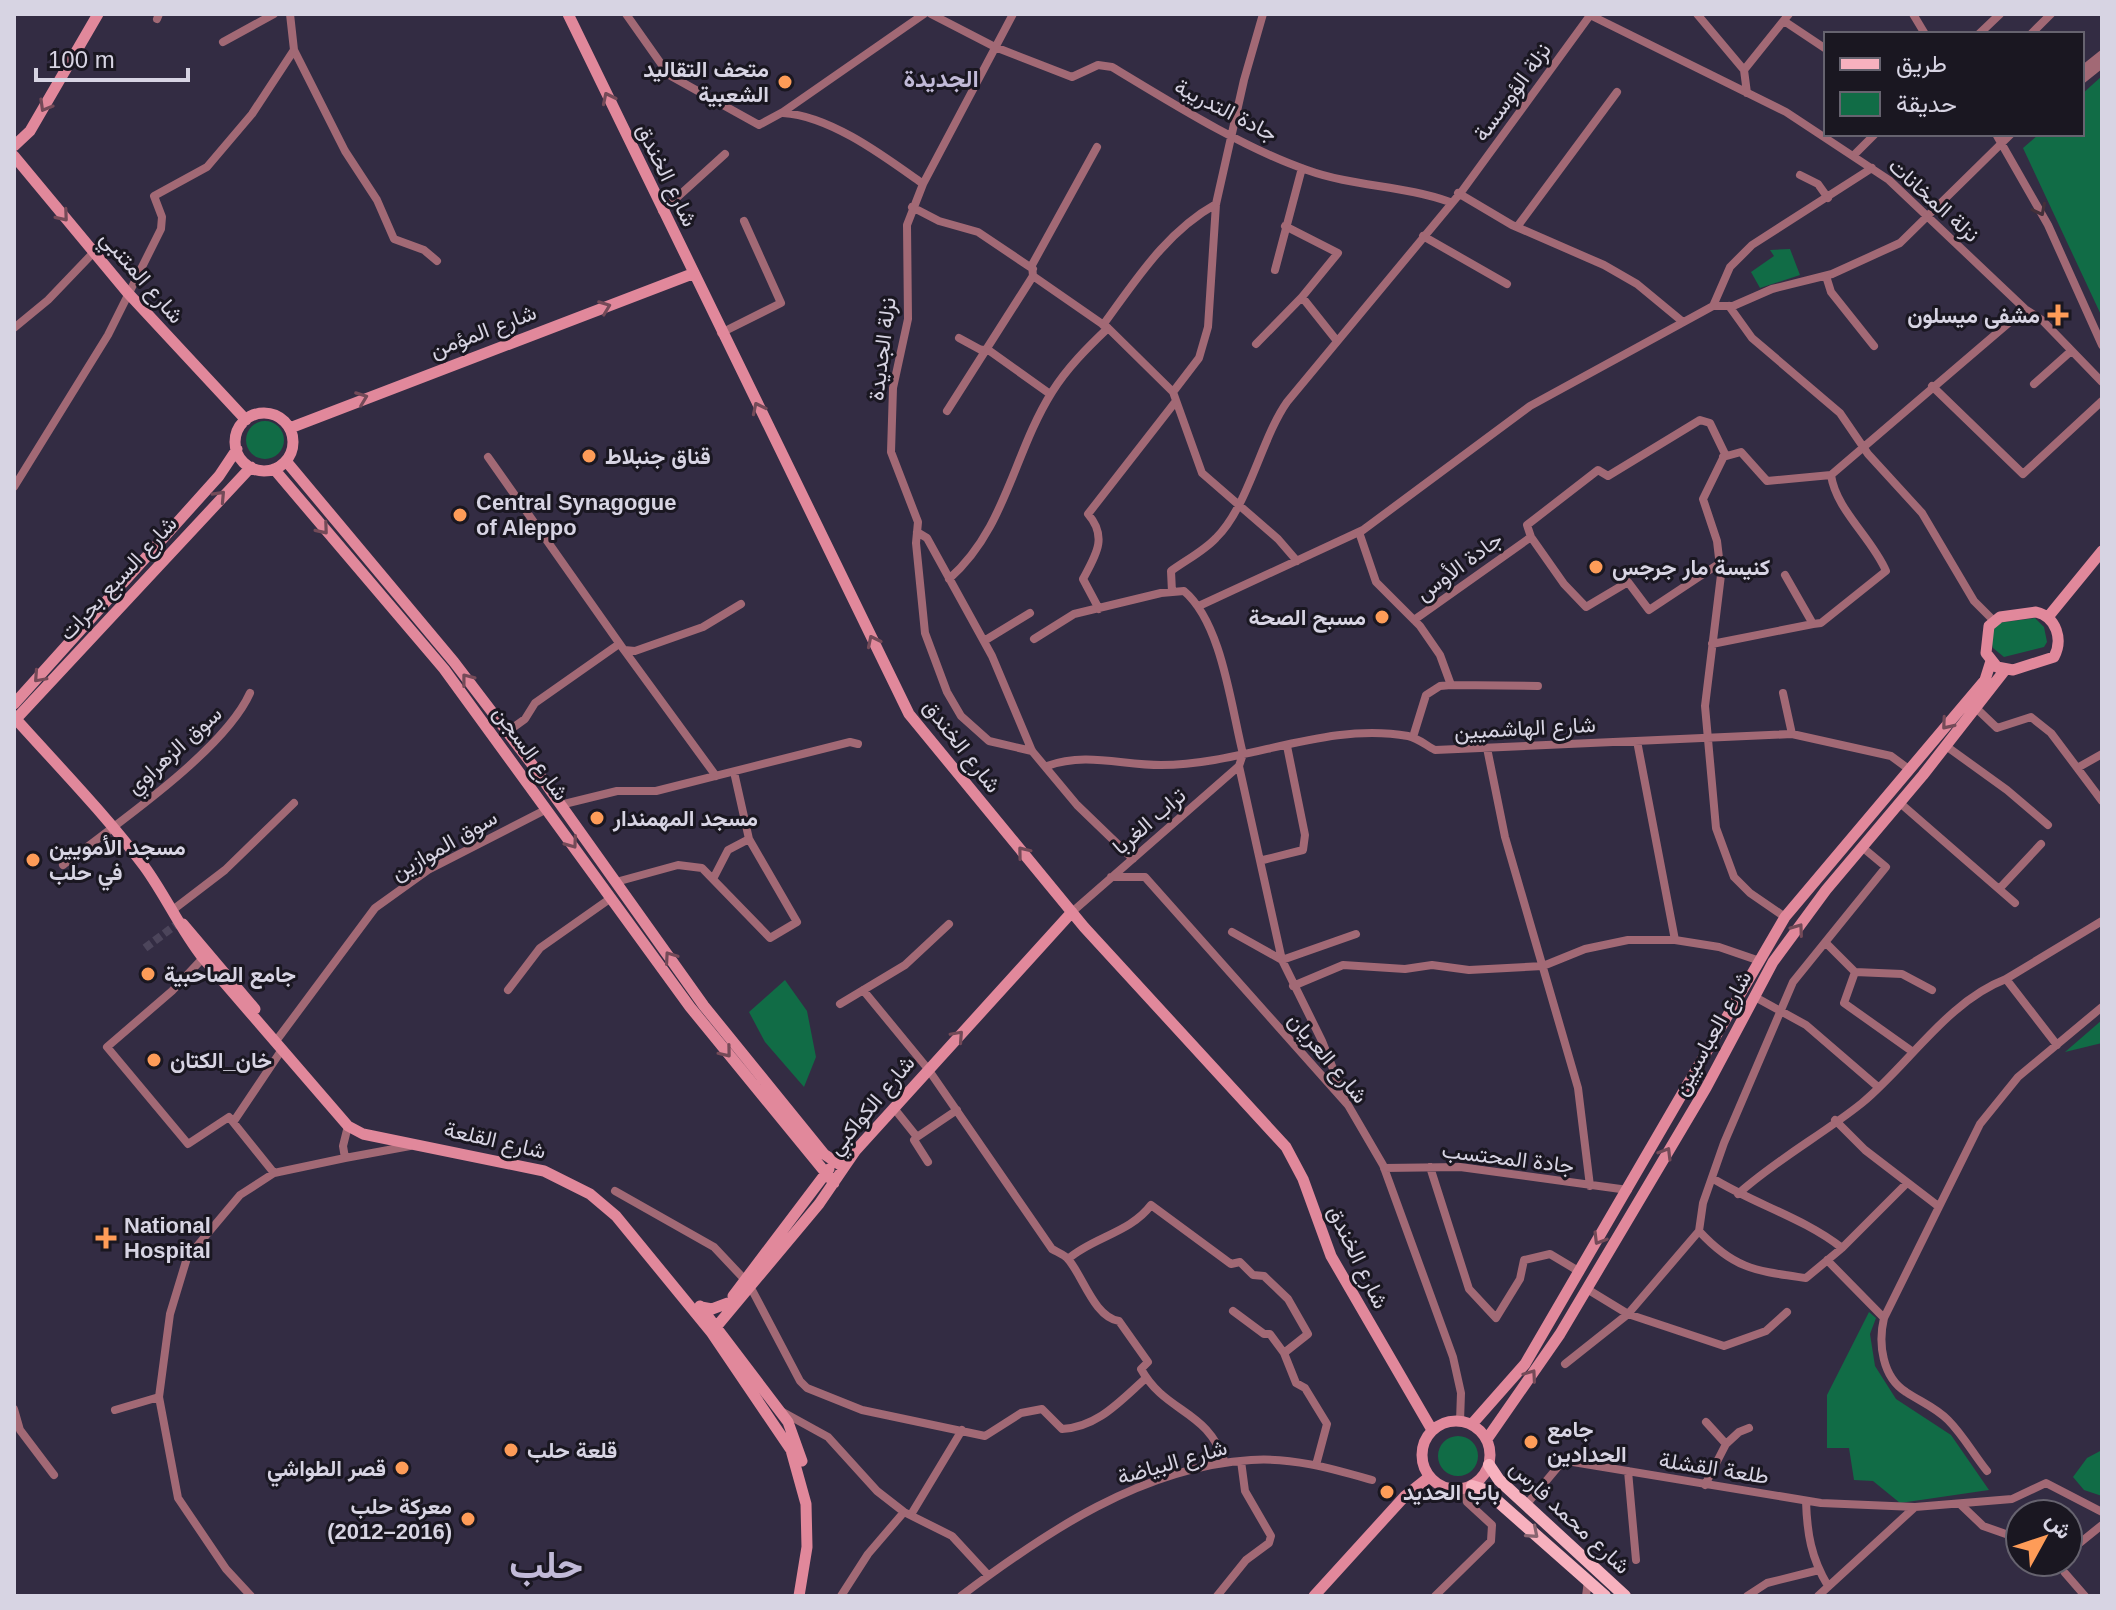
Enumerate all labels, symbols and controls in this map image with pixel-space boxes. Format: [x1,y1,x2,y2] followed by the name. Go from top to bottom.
[36,32,188,82] scale bar
[1824,32,2084,136] legend
[1468,38,1557,147] street label: نزلة الؤوسسة
[48,46,115,73] text: 100 m
[1896,50,1947,79] text: طريق
[643,57,769,108] place label: متحف التقاليد الشعبية
[903,65,979,93] district label: الجديدة
[776,73,794,91] marker: متحف التقاليد الشعبية
[1170,73,1281,147] street label: جادة التدريبة
[1896,90,1957,118] text: حديقة
[602,92,618,107] one-way arrow
[39,97,55,111] one-way arrow
[630,120,703,231] street label: شارع الخندق
[1883,153,1984,248] street label: نزلة المخانات
[2031,202,2046,216] one-way arrow
[53,207,68,221] one-way arrow
[91,226,189,332] street label: شارع المتنبي
[863,296,902,402] street label: نزلة الجديدة
[426,299,540,365] street label: شارع المؤمن
[597,300,611,316] one-way arrow
[1907,303,2040,329] place label: مشفى ميسلون
[2047,304,2069,326] marker: مشفى ميسلون
[354,391,368,408] one-way arrow
[752,401,768,416] one-way arrow
[605,444,711,470] place label: قناق جنبلاط
[580,447,598,465] marker: قناق جنبلاط
[476,490,676,540] place label: Central Synagogue of Aleppo
[210,491,224,506] one-way arrow
[451,506,469,524] marker: Central Synagogue of Aleppo
[54,511,183,646] street label: شارع السبع بحرات
[313,520,328,535] one-way arrow
[1411,526,1508,607] street label: جادة الأوس
[1612,555,1770,581] place label: كنيسة مار جرجس
[1587,558,1605,576] marker: كنيسة مار جرجس
[1248,605,1366,633] place label: مسبح الصحة
[1373,608,1391,626] marker: مسبح الصحة
[867,635,883,650] one-way arrow
[34,667,48,682] one-way arrow
[462,673,476,688] one-way arrow
[916,695,1006,799] street label: شارع الخندق
[121,701,231,804] street label: سوق الزهراوي
[487,701,574,807] street label: شارع السجن
[1454,712,1597,746] street label: شارع الهاشميين
[1942,715,1957,730] one-way arrow
[1107,782,1191,860] street label: تراب الغربا
[386,805,502,886] street label: سوق الموازين
[612,806,758,832] place label: مسجد المهمندار
[588,809,606,827] marker: مسجد المهمندار
[49,834,186,891] place label: مسجد الأمويين في حلب
[562,834,576,848] one-way arrow
[1018,846,1032,861] one-way arrow
[24,851,42,869] marker: مسجد الأمويين في حلب
[1788,923,1802,938] one-way arrow
[665,951,680,965] one-way arrow
[164,962,296,989] place label: جامع الصاحبية
[139,965,157,983] marker: جامع الصاحبية
[1668,966,1758,1101] street label: شارع العباسيين
[1281,1008,1373,1110] street label: شارع العريان
[948,1030,962,1045] one-way arrow
[716,1043,731,1057] one-way arrow
[170,1048,272,1073] place label: خان_الكتان
[822,1050,924,1163] street label: شارع الكواكبي
[145,1051,163,1069] marker: خان_الكتان
[441,1116,548,1166] street label: شارع القلعة
[1440,1137,1576,1179] street label: جادة المحتسب
[1657,1147,1672,1162] one-way arrow
[1321,1202,1394,1313] street label: شارع الخندق
[124,1213,211,1263] place label: National Hospital
[95,1227,117,1249] marker: National Hospital
[1593,1230,1609,1245] one-way arrow
[1521,1370,1536,1384] one-way arrow
[1547,1417,1627,1468] place label: جامع الحدادين
[1522,1433,1540,1451] marker: جامع الحدادين
[1114,1434,1230,1492] street label: شارع البياضة
[527,1438,617,1464] place label: قلعة حلب
[502,1441,520,1459] marker: قلعة حلب
[1657,1447,1771,1489] street label: طلعة القشلة
[1503,1455,1635,1581] street label: شارع محمد فارس
[267,1456,386,1487] place label: قصر الطواشي
[393,1459,411,1477] marker: قصر الطواشي
[1403,1480,1500,1506] place label: باب الحديد
[1378,1483,1396,1501] marker: باب الحديد
[327,1494,452,1544] place label: معركة حلب (2012–2016)
[2004,1498,2084,1578] north arrow
[2040,1507,2077,1544] text: ش
[459,1510,477,1528] marker: معركة حلب (2012–2016)
[1524,1523,1539,1537] one-way arrow
[509,1544,583,1587] district label: حلب

